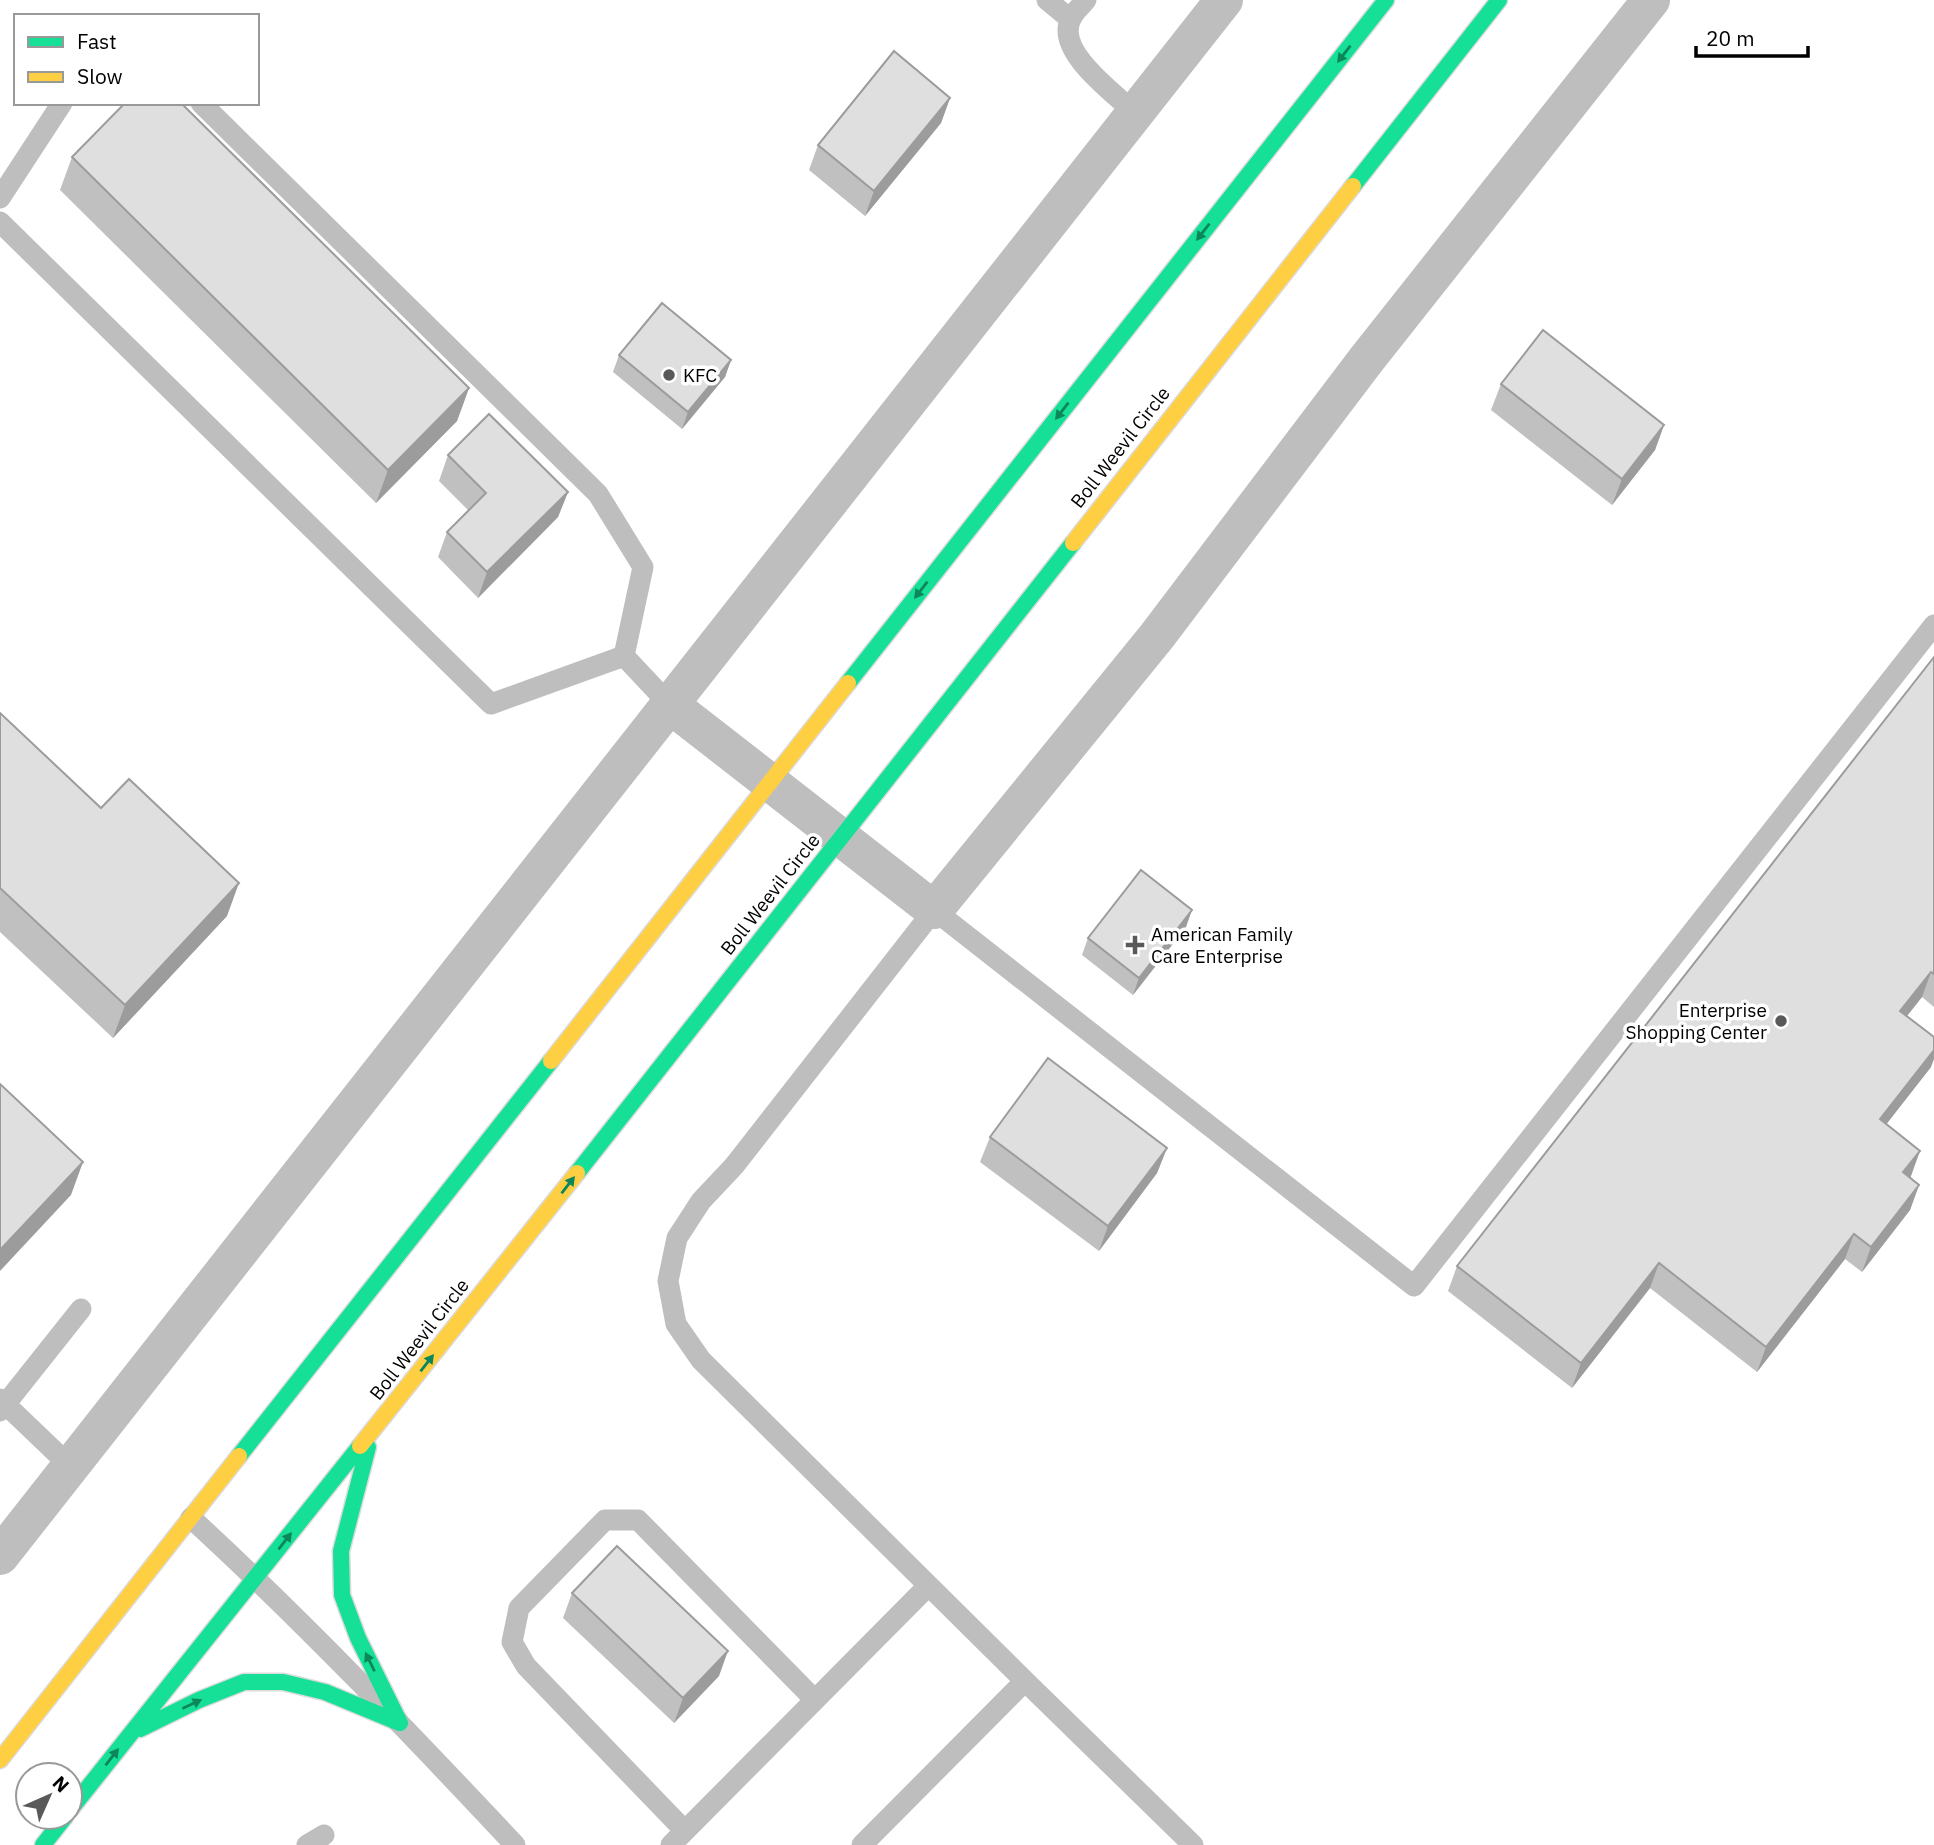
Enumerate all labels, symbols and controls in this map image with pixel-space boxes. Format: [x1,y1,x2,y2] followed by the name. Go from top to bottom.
[14,14,259,105] legend
[1696,14,1808,58] scale bar
[1706,24,1755,52] text: 20 m
[77,27,117,55] text: Fast
[1337,45,1352,62] one-way arrow
[77,62,123,90] text: Slow
[1196,223,1211,241] one-way arrow
[683,363,717,387] place label: KFC
[661,367,677,383] marker: KFC
[1065,382,1175,512] street label: Boll Weevil Circle
[1056,402,1070,420] one-way arrow
[914,580,929,598] one-way arrow
[715,829,825,959] street label: Boll Weevil Circle
[1151,922,1293,968] place label: American Family Care Enterprise
[1125,935,1145,955] marker: American Family Care Enterprise
[1625,998,1767,1044] place label: Enterprise Shopping Center
[1773,1013,1789,1029] marker: Enterprise Shopping Center
[561,1176,576,1194] one-way arrow
[364,1274,474,1404] street label: Boll Weevil Circle
[419,1354,433,1372] one-way arrow
[278,1533,293,1551] one-way arrow
[364,1652,375,1672] one-way arrow
[182,1698,202,1709] one-way arrow
[105,1748,120,1766] one-way arrow
[14,1761,84,1831] north arrow
[48,1771,74,1797] text: N

